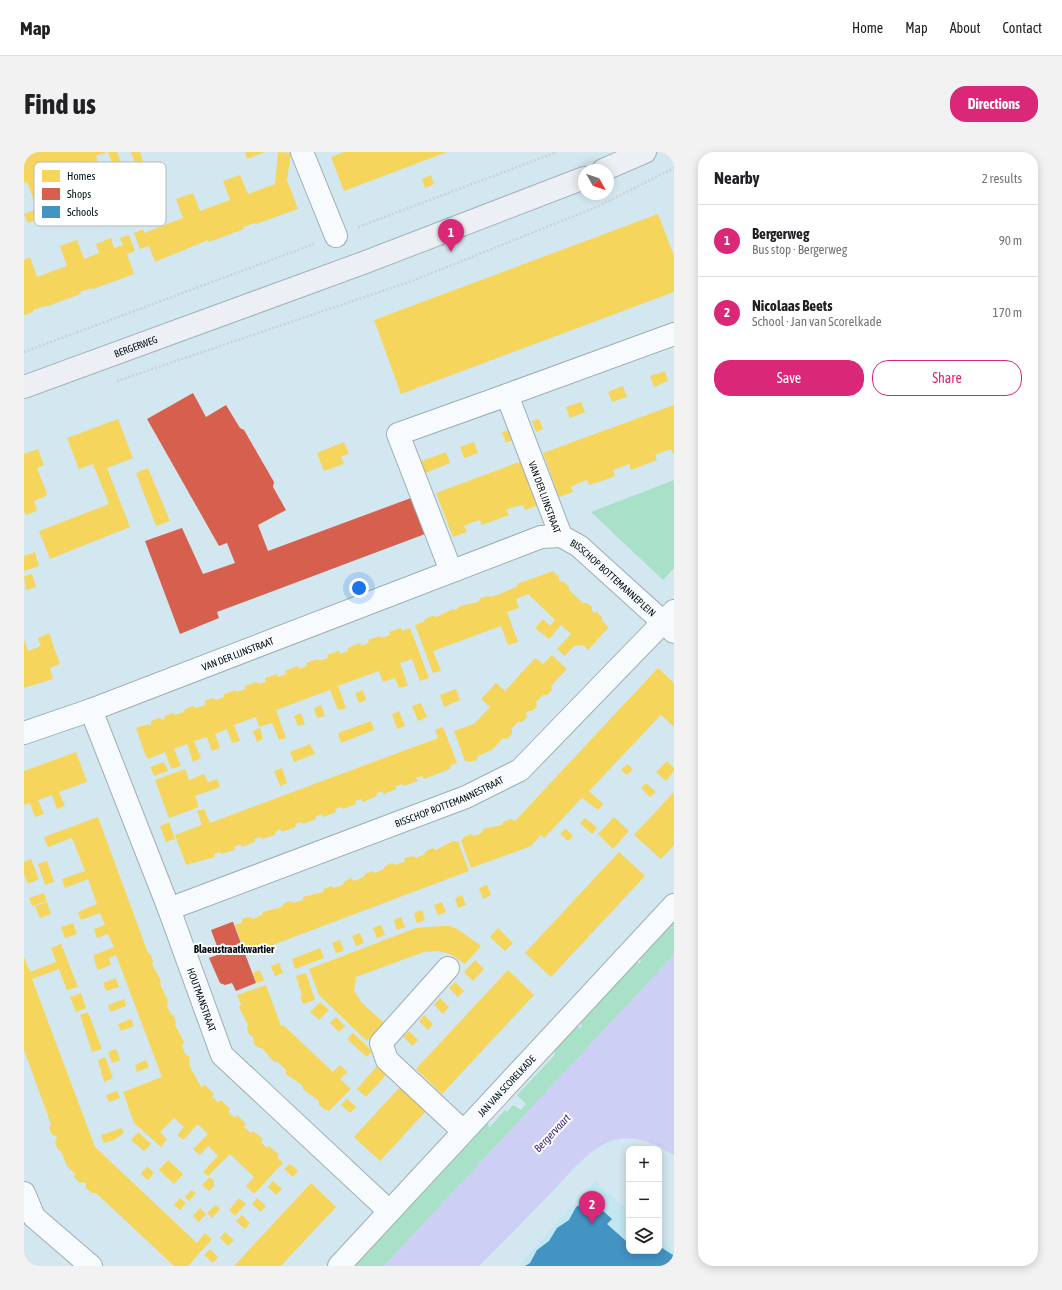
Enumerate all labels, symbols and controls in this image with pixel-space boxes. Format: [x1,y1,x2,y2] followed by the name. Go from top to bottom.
[20,17,51,39] text: Map
[852,20,883,36] text: Home
[905,20,928,36] text: Map
[950,20,981,36] text: About
[1003,20,1042,36] text: Contact
[950,86,1038,122] button: Directions
[24,88,96,120] text: Find us
[34,162,166,226] legend
[578,164,614,200] north arrow
[714,168,760,188] text: Nearby
[67,170,95,182] text: Homes
[982,171,1022,186] text: 2 results
[67,188,91,200] text: Shops
[67,206,98,218] text: Schools
[438,219,464,252] pin: 1
[752,225,809,242] text: Bergerweg
[724,233,730,248] text: 1
[999,233,1022,248] text: 90 m
[752,242,847,257] text: Bus stop · Bergerweg
[752,297,832,314] text: Nicolaas Beets
[724,305,730,320] text: 2
[993,305,1022,320] text: 170 m
[752,314,882,329] text: School · Jan van Scorelkade
[113,334,159,360] street label: BERGERWEG
[714,360,864,396] button: Save
[872,360,1022,396] button: Share
[526,460,563,535] street label: VAN DER LIJNSTRAAT
[568,537,658,619] street label: BISSCHOP BOTTEMANNEPLEIN
[349,578,369,598] your location
[200,635,276,673] street label: VAN DER LIJNSTRAAT
[393,774,506,829] street label: BISSCHOP BOTTEMANNESTRAAT
[194,943,275,955] district label: Blaeustraatkwartier
[185,966,218,1034] street label: HOUTMANSTRAAT
[476,1053,538,1119] street label: JAN VAN SCORELKADE
[531,1111,573,1154] water label: Bergervaart
[626,1146,662,1254] map controls
[626,1146,662,1182] button: +
[626,1182,662,1218] button: −
[579,1191,605,1224] pin: 2
[626,1218,662,1254] button: layers

